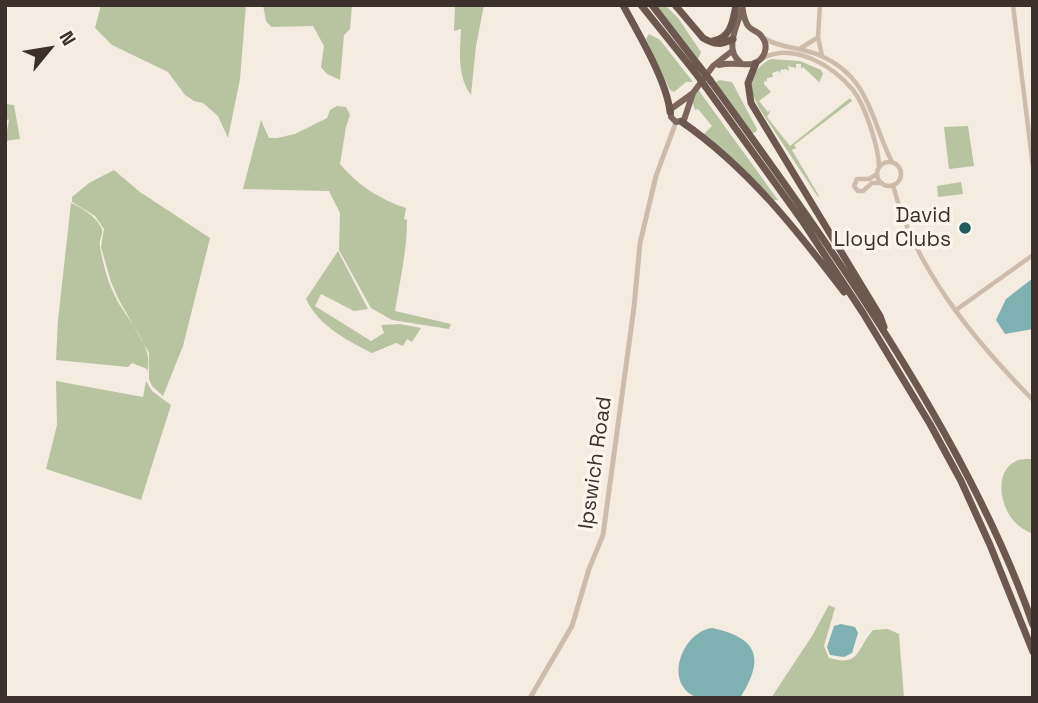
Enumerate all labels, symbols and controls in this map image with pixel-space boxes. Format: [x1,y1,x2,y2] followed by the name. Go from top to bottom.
[14,14,84,84] north arrow
[54,26,82,50] text: N
[834,203,951,253] place label: David Lloyd Clubs
[957,220,973,236] marker: David Lloyd Clubs
[574,395,618,531] street label: Ipswich Road

